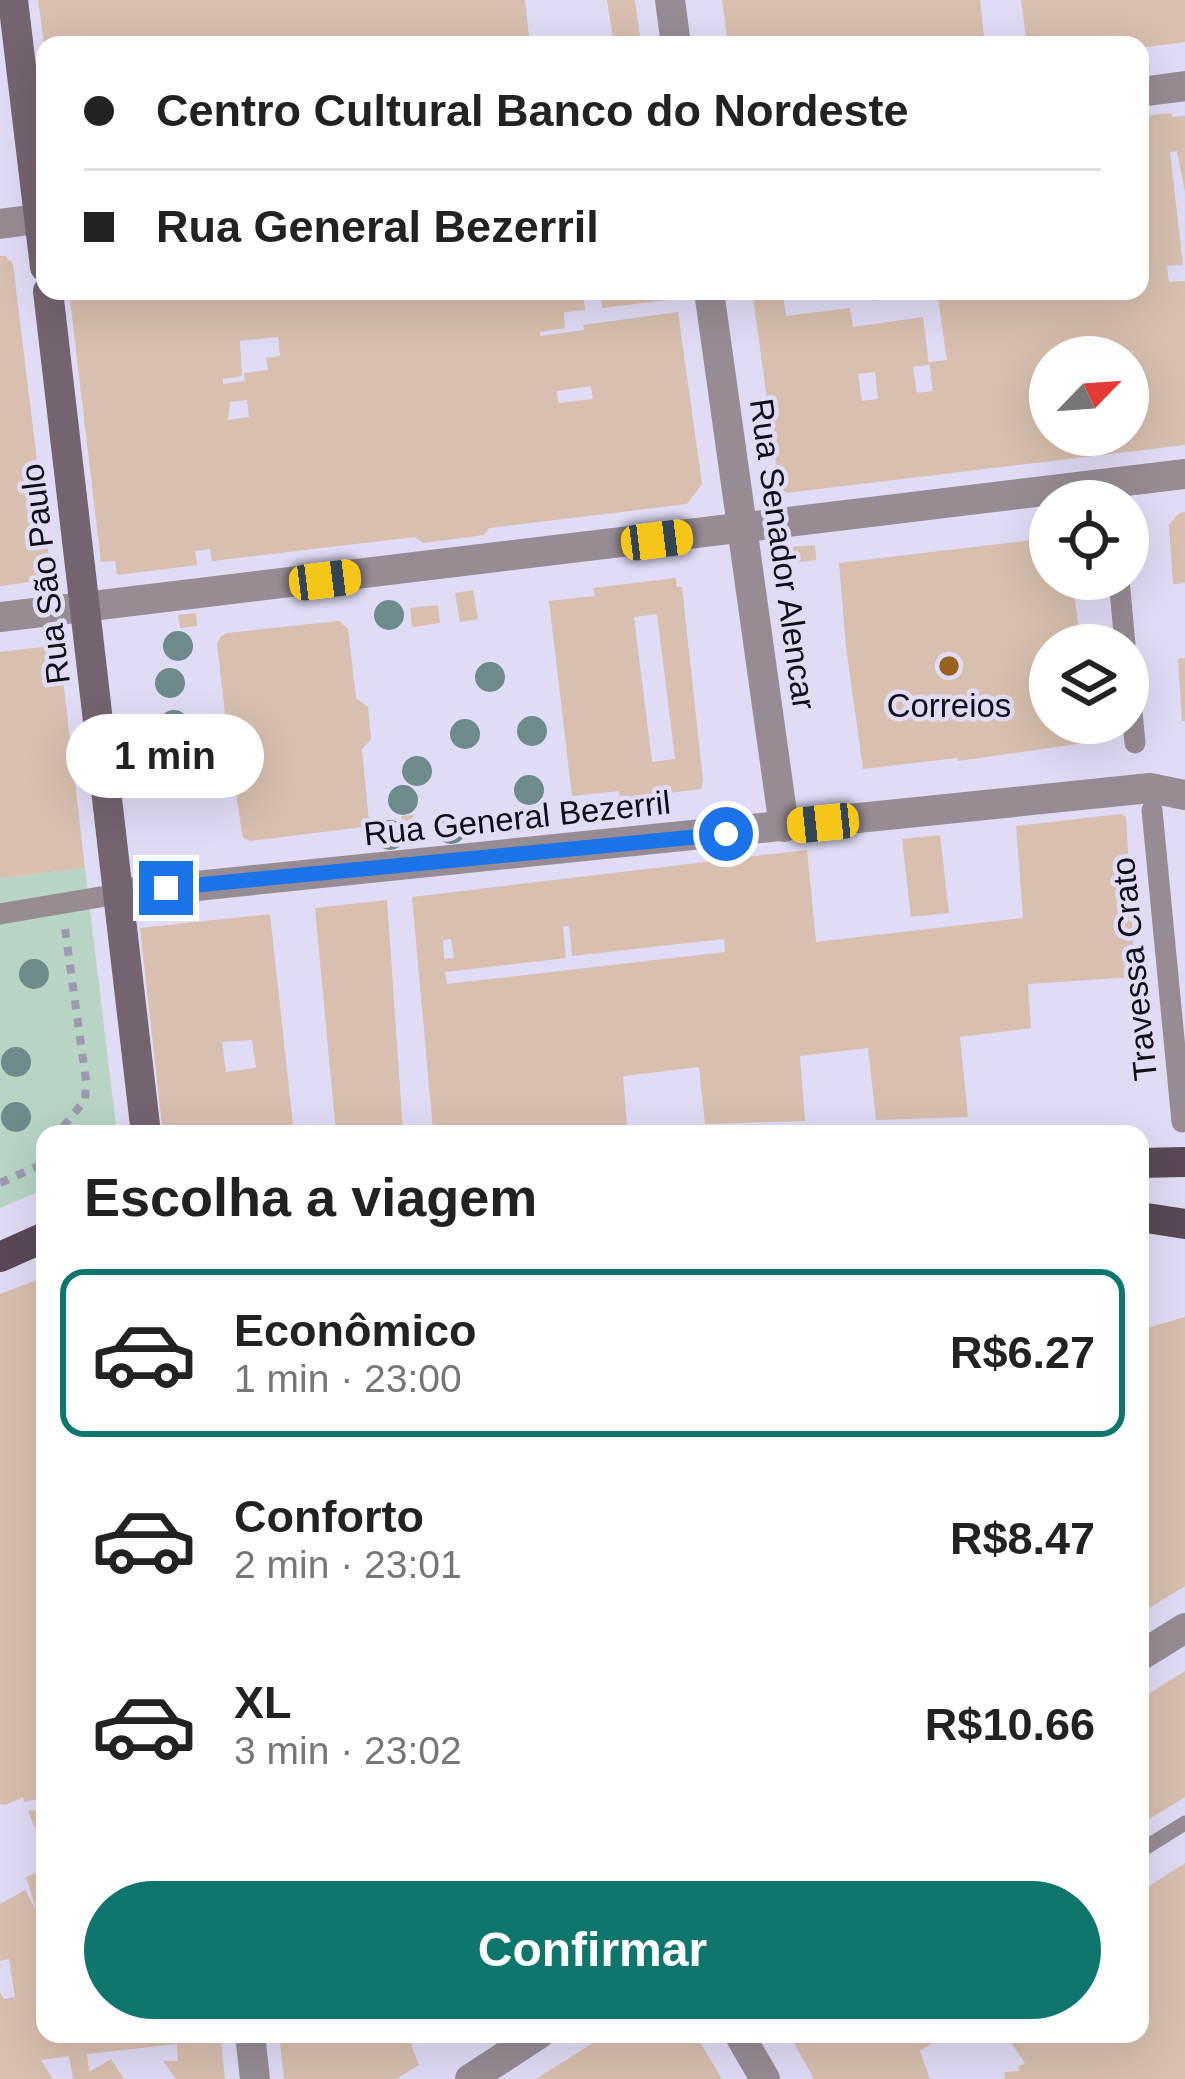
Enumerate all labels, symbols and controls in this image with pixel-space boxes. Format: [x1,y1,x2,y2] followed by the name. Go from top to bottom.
[156,85,909,136] text: Centro Cultural Banco do Nordeste
[156,201,599,252] text: Rua General Bezerril
[1029,336,1149,456] north arrow
[1029,336,1149,744] map controls
[743,396,823,712] street label: Rua Senador Alencar
[13,462,77,686] street label: Rua São Paulo
[1029,480,1149,600] button: locate
[619,518,695,562] car
[287,558,363,602] car
[1029,624,1149,744] button: layers
[936,653,962,679] marker: Correios
[887,687,1011,724] place label: Correios
[67,714,265,798] callout: 1 min
[114,734,216,777] text: 1 min
[362,783,672,853] street label: Rua General Bezerril
[785,801,861,845] car
[699,807,753,861] route start
[1104,856,1164,1082] street label: Travessa Crato
[139,861,193,915] route end
[84,1167,537,1227] text: Escolha a viagem
[90,1299,198,1407] icon: car
[234,1305,477,1356] text: Econômico
[950,1327,1095,1378] text: R$6.27
[234,1357,462,1400] text: 1 min · 23:00
[90,1485,198,1593] icon: car
[234,1491,424,1542] text: Conforto
[950,1513,1095,1564] text: R$8.47
[234,1543,462,1586] text: 2 min · 23:01
[90,1671,198,1779] icon: car
[234,1677,292,1728] text: XL
[925,1699,1095,1750] text: R$10.66
[234,1729,462,1772] text: 3 min · 23:02
[84,1881,1101,2019] button: Confirmar

